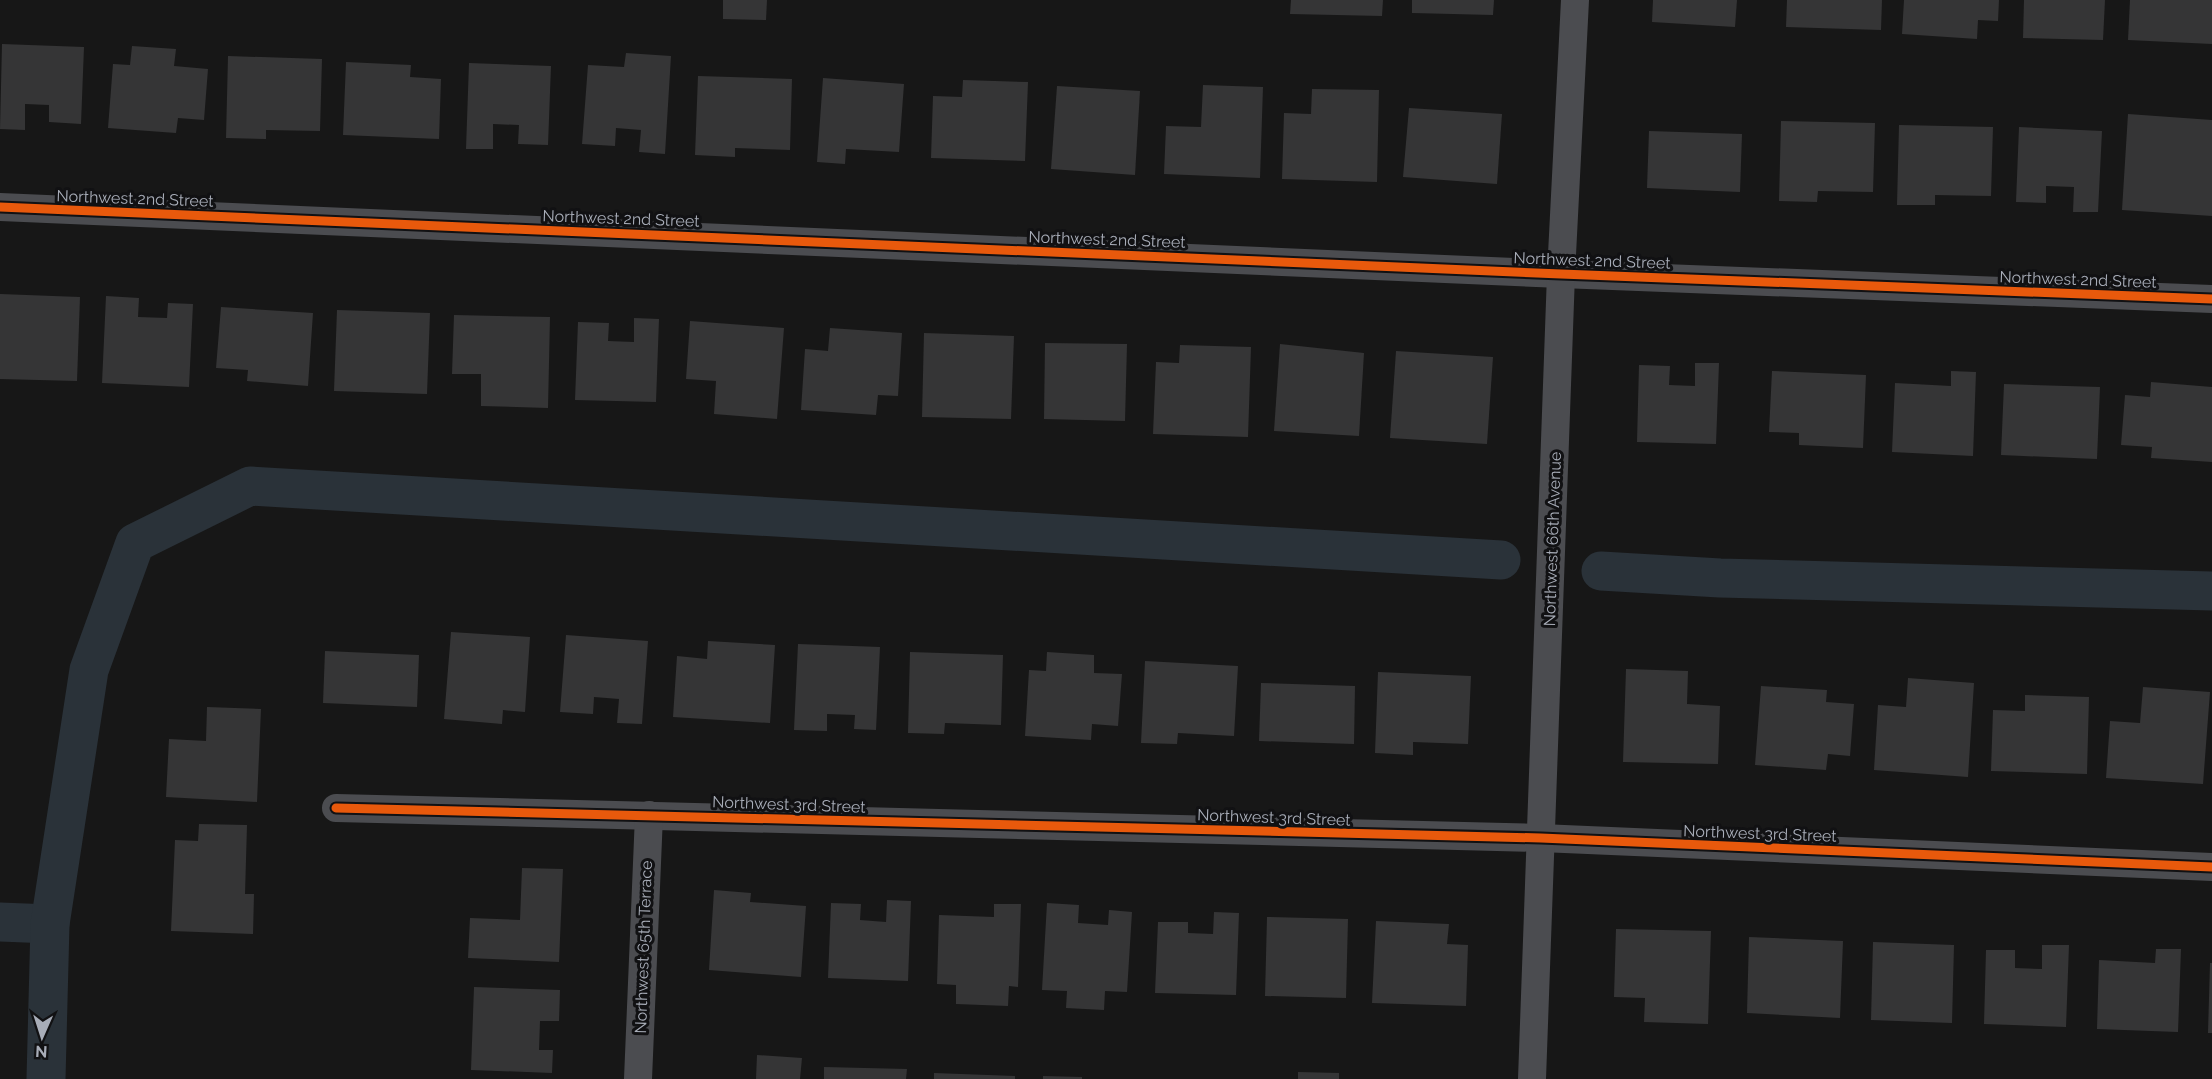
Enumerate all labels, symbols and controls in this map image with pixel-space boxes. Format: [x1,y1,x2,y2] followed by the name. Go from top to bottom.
[56,186,214,211] street label: Northwest 2nd Street
[542,206,700,231] street label: Northwest 2nd Street
[1028,227,1186,252] street label: Northwest 2nd Street
[1513,248,1671,273] street label: Northwest 2nd Street
[1999,267,2157,292] street label: Northwest 2nd Street
[1540,451,1565,627] street label: Northwest 66th Avenue
[712,792,867,817] street label: Northwest 3rd Street
[1197,805,1352,830] street label: Northwest 3rd Street
[1683,821,1838,846] street label: Northwest 3rd Street
[631,860,656,1034] street label: Northwest 65th Terrace
[12,1007,72,1067] north arrow
[35,1042,48,1061] text: N

